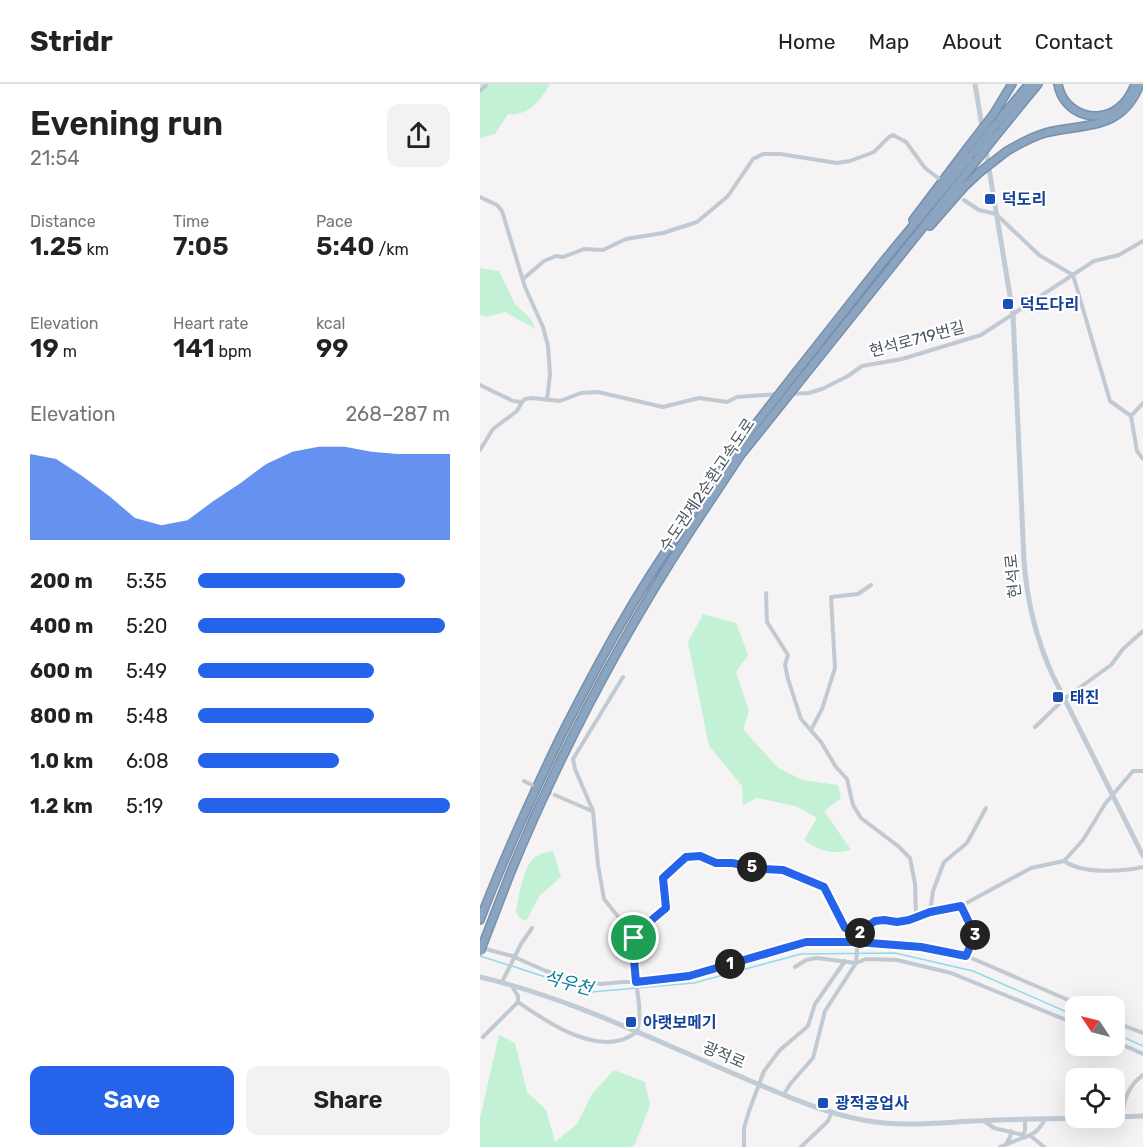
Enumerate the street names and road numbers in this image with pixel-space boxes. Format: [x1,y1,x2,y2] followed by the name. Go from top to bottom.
[867,317,967,361] street label: 현석로719번길
[655,415,759,555] street label: 수도권제2순환고속도로
[1001,553,1025,599] street label: 현석로
[700,1038,748,1072] street label: 광적로

